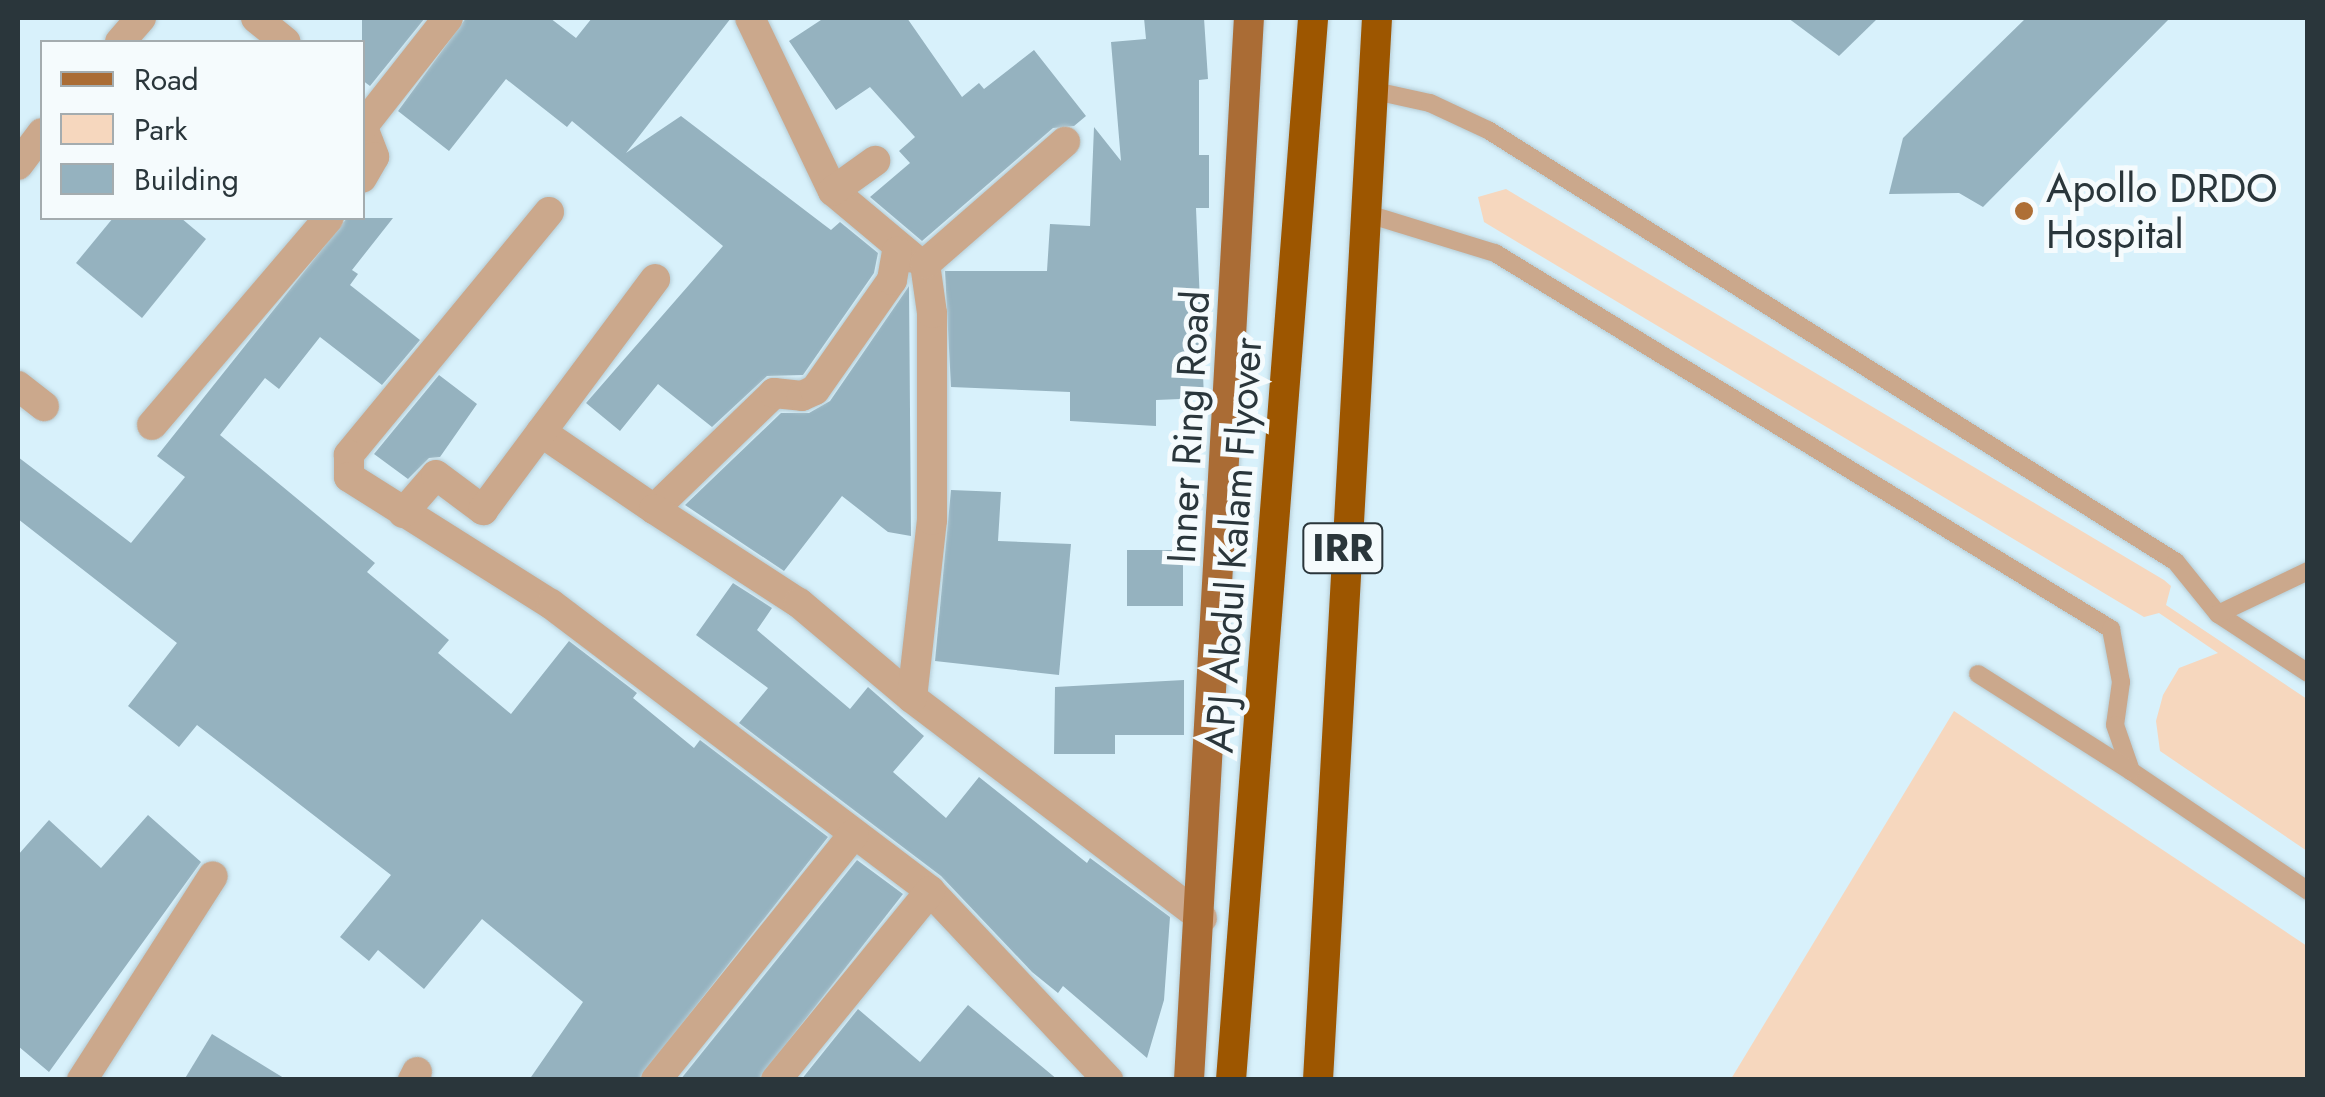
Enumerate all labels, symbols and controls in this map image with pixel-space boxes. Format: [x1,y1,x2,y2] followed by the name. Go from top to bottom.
[40,40,365,220] legend
[134,58,199,101] text: Road
[134,108,187,151] text: Park
[134,158,239,201] text: Building
[2046,164,2278,258] place label: Apollo DRDO Hospital
[2011,198,2037,224] marker: Apollo DRDO Hospital
[1157,289,1219,565] street label: Inner Ring Road
[1195,336,1271,754] street label: APJ Abdul Kalam Flyover
[1300,515,1386,581] road number: IRR

